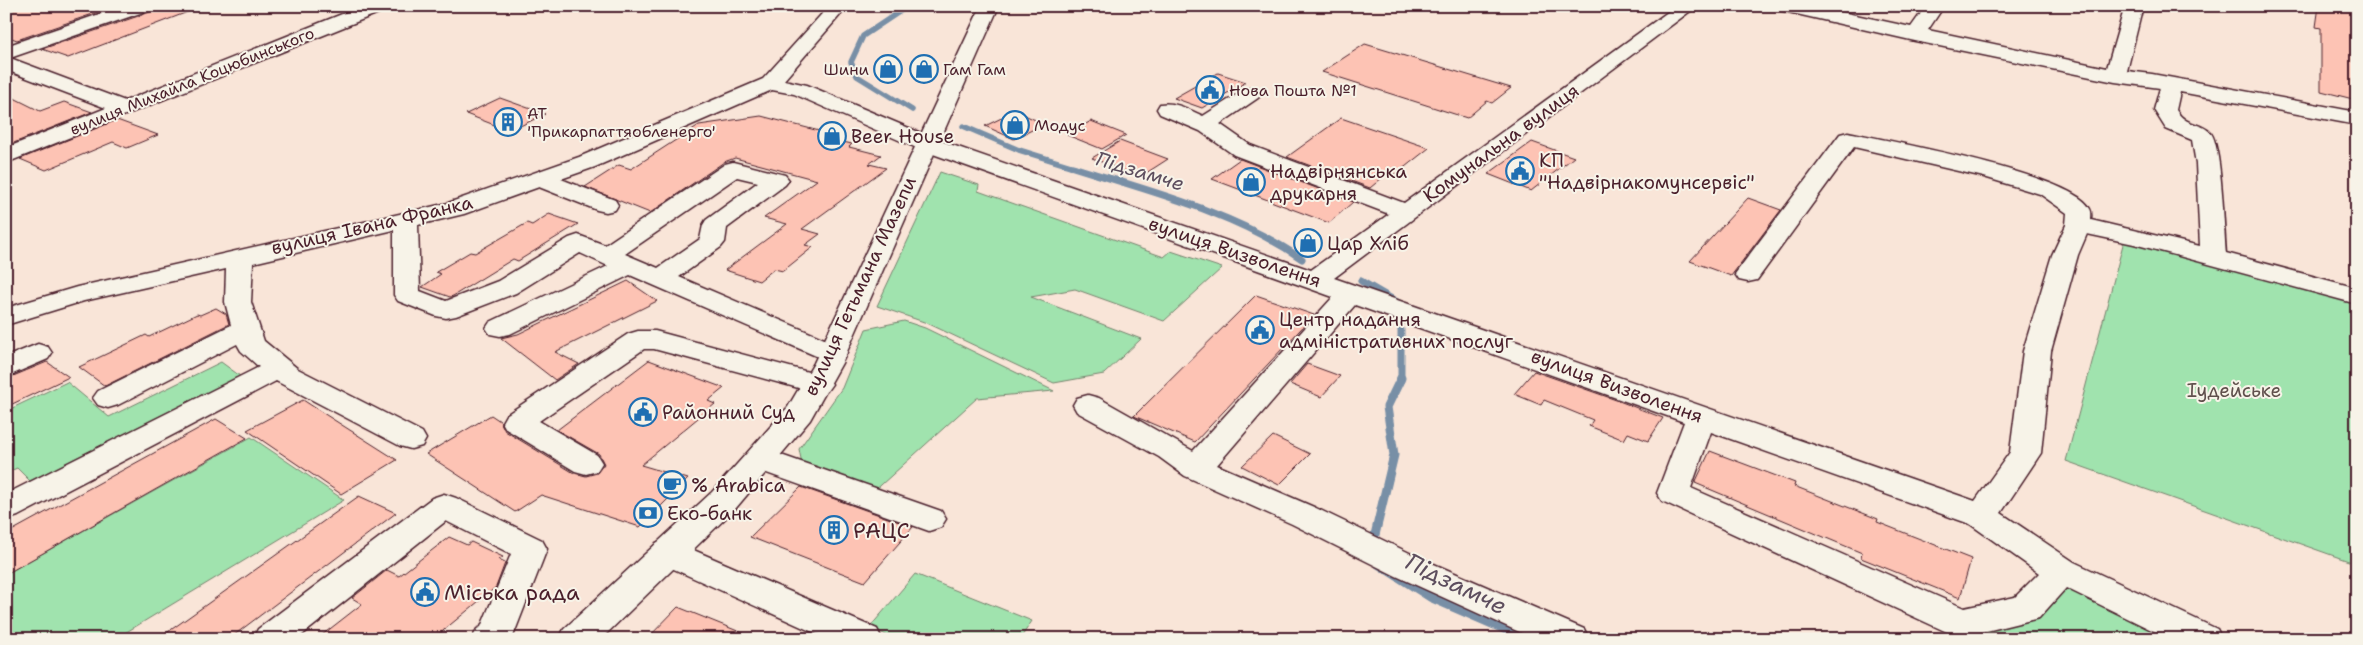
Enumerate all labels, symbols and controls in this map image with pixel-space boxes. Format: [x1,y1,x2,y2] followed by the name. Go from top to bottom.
[67,22,317,140] street label: вулиця Михайла Коцюбинського
[873,54,903,84] shop icon: Шини
[909,54,939,84] shop icon: Гам Гам
[824,59,869,80] place label: Шини
[943,59,1006,80] place label: Гам Гам
[1195,75,1225,105] public building icon: Нова Пошта №1
[1418,78,1584,208] street label: Комунальна вулиця
[1229,80,1357,101] place label: Нова Пошта №1
[527,103,716,142] place label: АТ 'Прикарпаттяобленерго'
[493,107,523,137] building icon: АТ 'Прикарпаттяобленерго'
[1000,110,1030,140] shop icon: Модус
[1034,115,1086,136] place label: Модус
[817,121,847,151] shop icon: Beer House
[851,124,954,149] place label: Beer House
[1093,145,1187,197] water label: Підзамче
[1539,148,1755,195] place label: КП "Надвірнакомунсервіс"
[1505,156,1535,186] public building icon: КП "Надвірнакомунсервіс"
[1270,159,1407,206] place label: Надвірнянська друкарня
[1236,167,1266,197] shop icon: Надвірнянська друкарня
[798,172,922,400] street label: вулиця Гетьмана Мазепи
[269,190,475,260] street label: вулиця Івана Франка
[1145,211,1325,293] street label: вулиця Визволення
[1293,228,1323,258] shop icon: Цар Хліб
[1327,231,1409,256] place label: Цар Хліб
[1279,307,1514,354] place label: Центр надання адміністративних послуг
[1245,315,1275,345] public building icon: Центр надання адміністративних послуг
[1528,343,1706,429] street label: вулиця Визволення
[2187,378,2281,403] park label: Іудейське
[628,397,658,427] public building icon: Районний Суд
[662,400,795,425] place label: Районний Суд
[657,470,687,500] cafe icon: % Arabica
[691,473,785,498] place label: % Arabica
[633,498,663,528] bank icon: Еко-банк
[667,501,752,526] place label: Еко-банк
[819,515,849,545] building icon: РАЦС
[853,516,910,545] place label: РАЦС
[1400,546,1512,622] water label: Підзамче
[410,577,440,607] public building icon: Міська рада
[444,578,580,607] place label: Міська рада

